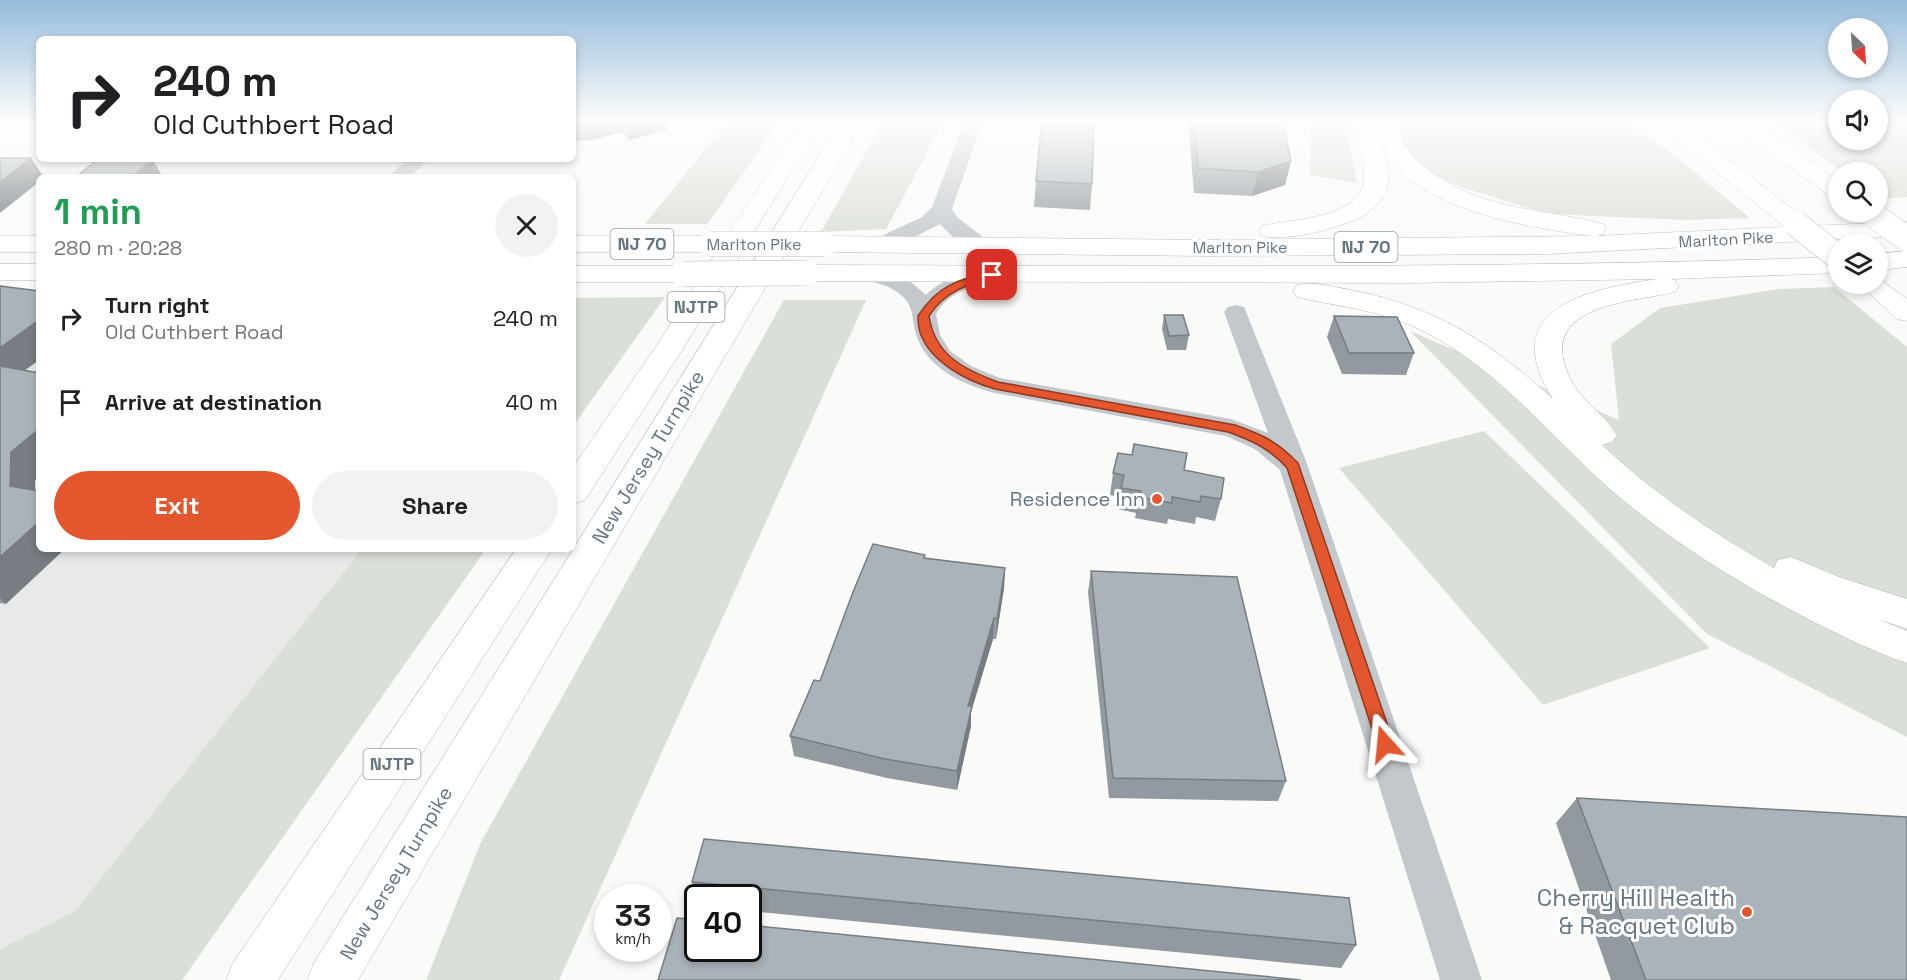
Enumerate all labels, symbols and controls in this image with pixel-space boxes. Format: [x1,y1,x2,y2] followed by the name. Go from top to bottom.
[1828,18,1888,78] north arrow
[1828,18,1888,294] map controls
[153,55,278,108] text: 240 m
[54,60,132,138] icon: right
[1828,90,1888,150] button: sound
[153,107,394,142] text: Old Cuthbert Road
[1828,162,1888,222] button: search
[54,189,142,235] text: 1 min
[495,194,558,257] button: close
[1678,227,1774,252] street label: Marlton Pike
[610,229,674,259] road number: NJ 70
[1334,232,1398,262] road number: NJ 70
[706,234,802,255] street label: Marlton Pike
[1828,234,1888,294] button: layers
[54,235,182,261] text: 280 m · 20:28
[1192,237,1288,258] street label: Marlton Pike
[966,249,1017,300] pin
[975,258,1008,291] icon: arrive
[105,291,210,319] text: Turn right
[668,292,724,322] road number: NJTP
[54,302,87,335] icon: right
[493,304,558,332] text: 240 m
[105,319,284,345] text: Old Cuthbert Road
[586,365,710,549] street label: New Jersey Turnpike
[54,386,87,419] icon: arrive
[105,388,322,416] text: Arrive at destination
[506,388,558,416] text: 40 m
[54,471,300,540] button: Exit
[312,471,558,540] button: Share
[1010,486,1145,512] place label: Residence Inn
[1150,492,1164,506] marker: Residence Inn
[1353,712,1417,776] position arrow
[364,749,420,779] road number: NJTP
[334,781,458,965] street label: New Jersey Turnpike
[1537,882,1735,941] place label: Cherry Hill Health & Racquet Club
[684,884,762,962] speed limit sign: 40
[615,896,651,935] text: 33
[1740,905,1754,919] marker: Cherry Hill Health & Racquet Club
[615,929,651,948] text: km/h

